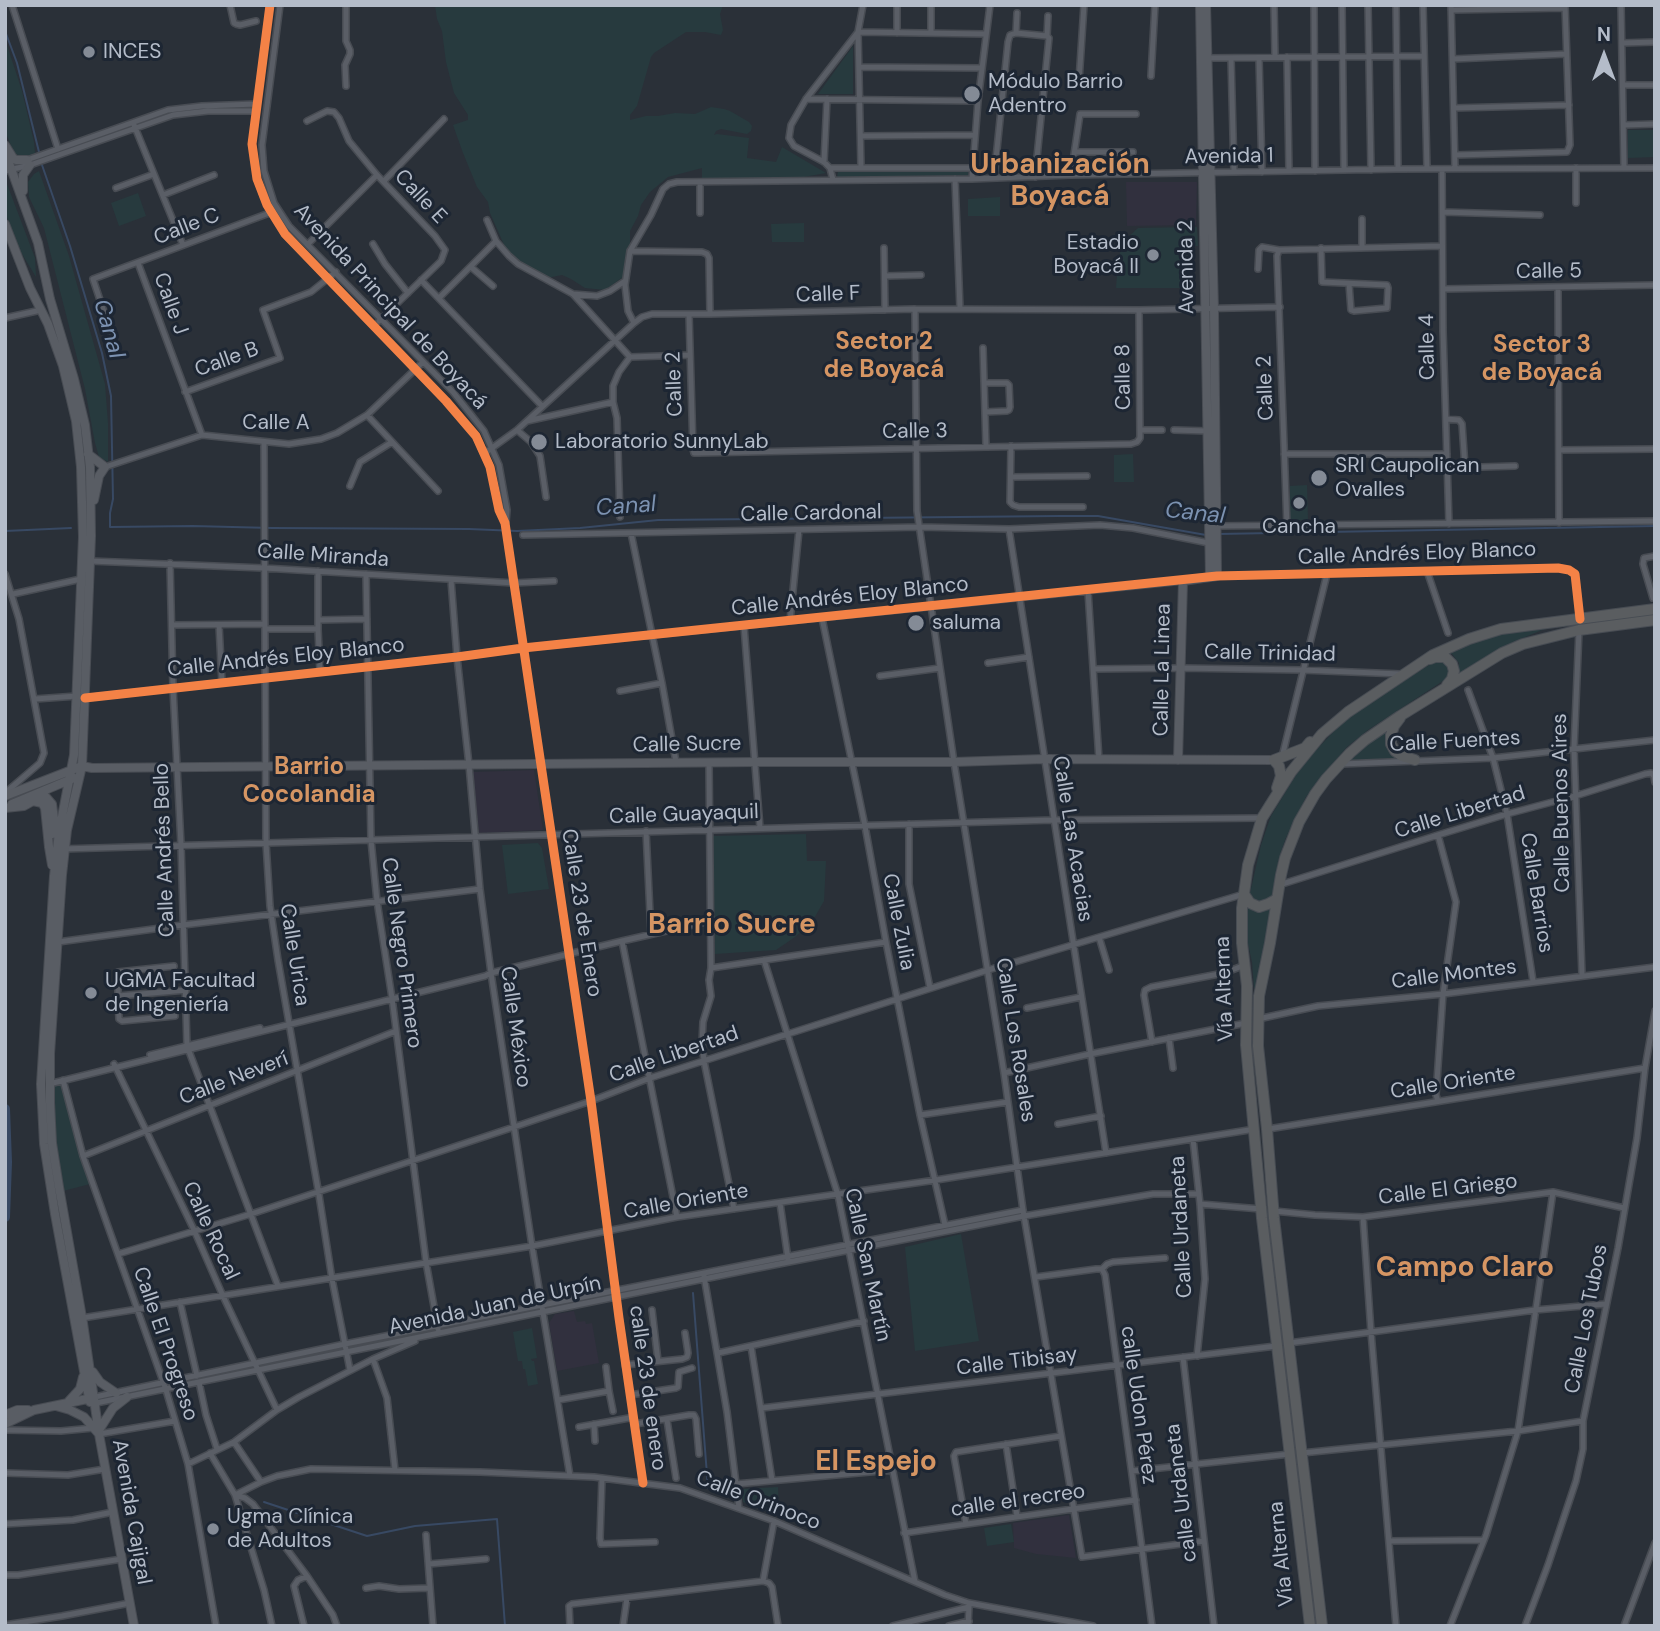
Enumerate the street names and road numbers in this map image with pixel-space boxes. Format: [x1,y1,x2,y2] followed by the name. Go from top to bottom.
[1184,144,1274,170] street label: Avenida 1
[389,165,451,229] street label: Calle E
[288,199,492,415] street label: Avenida Principal de Boyacá
[151,203,223,251] street label: Calle C
[1174,219,1200,315] street label: Avenida 2
[1516,259,1582,285] street label: Calle 5
[147,270,193,338] street label: Calle J
[795,281,861,309] street label: Calle F
[1415,314,1441,380] street label: Calle 4
[192,337,262,383] street label: Calle B
[1111,344,1137,410] street label: Calle 8
[661,351,689,417] street label: Calle 2
[1252,355,1280,421] street label: Calle 2
[242,410,310,436] street label: Calle A
[882,419,948,445] street label: Calle 3
[740,500,882,528] street label: Calle Cardonal
[1297,537,1537,571] street label: Calle Andrés Eloy Blanco
[256,539,390,573] street label: Calle Miranda
[730,572,970,622] street label: Calle Andrés Eloy Blanco
[1149,603,1177,737] street label: Calle La Linea
[166,633,406,683] street label: Calle Andrés Eloy Blanco
[1204,640,1336,668] street label: Calle Trinidad
[1548,713,1576,893] street label: Calle Buenos Aires
[1389,726,1521,758] street label: Calle Fuentes
[632,731,742,759] street label: Calle Sucre
[1046,754,1098,924] street label: Calle Las Acacias
[149,762,181,938] street label: Calle Andrés Bello
[1392,781,1528,845] street label: Calle Libertad
[609,800,759,830] street label: Calle Guayaquil
[555,827,607,999] street label: Calle 23 de Enero
[1514,831,1558,955] street label: Calle Barrios
[375,856,427,1050] street label: Calle Negro Primero
[876,872,920,972] street label: Calle Zulia
[273,902,315,1008] street label: Calle Urica
[1211,936,1239,1042] street label: Vía Alterna
[1390,955,1518,995] street label: Calle Montes
[990,956,1040,1124] street label: Calle Los Rosales
[494,965,536,1089] street label: Calle México
[606,1021,742,1089] street label: Calle Libertad
[176,1047,292,1111] street label: Calle Neverí
[1389,1061,1517,1105] street label: Calle Oriente
[1166,1155,1198,1299] street label: Calle Urdaneta
[1377,1169,1519,1211] street label: Calle El Griego
[176,1178,244,1284] street label: Calle Rocal
[622,1179,750,1225] street label: Calle Oriente
[838,1186,896,1344] street label: Calle San Martín
[1560,1242,1614,1396] street label: Calle Los Tubos
[127,1264,203,1424] street label: Calle El Progreso
[387,1271,603,1341] street label: Avenida Juan de Urpín
[623,1304,671,1472] street label: calle 23 de enero
[1114,1324,1162,1486] street label: calle Udon Pérez
[955,1342,1079,1382] street label: Calle Tibisay
[1161,1422,1203,1564] street label: calle Urdaneta
[106,1437,156,1587] street label: Avenida Cajigal
[692,1466,824,1536] street label: Calle Orinoco
[949,1479,1087,1523] street label: calle el recreo
[1264,1500,1300,1608] street label: Vía Alterna

